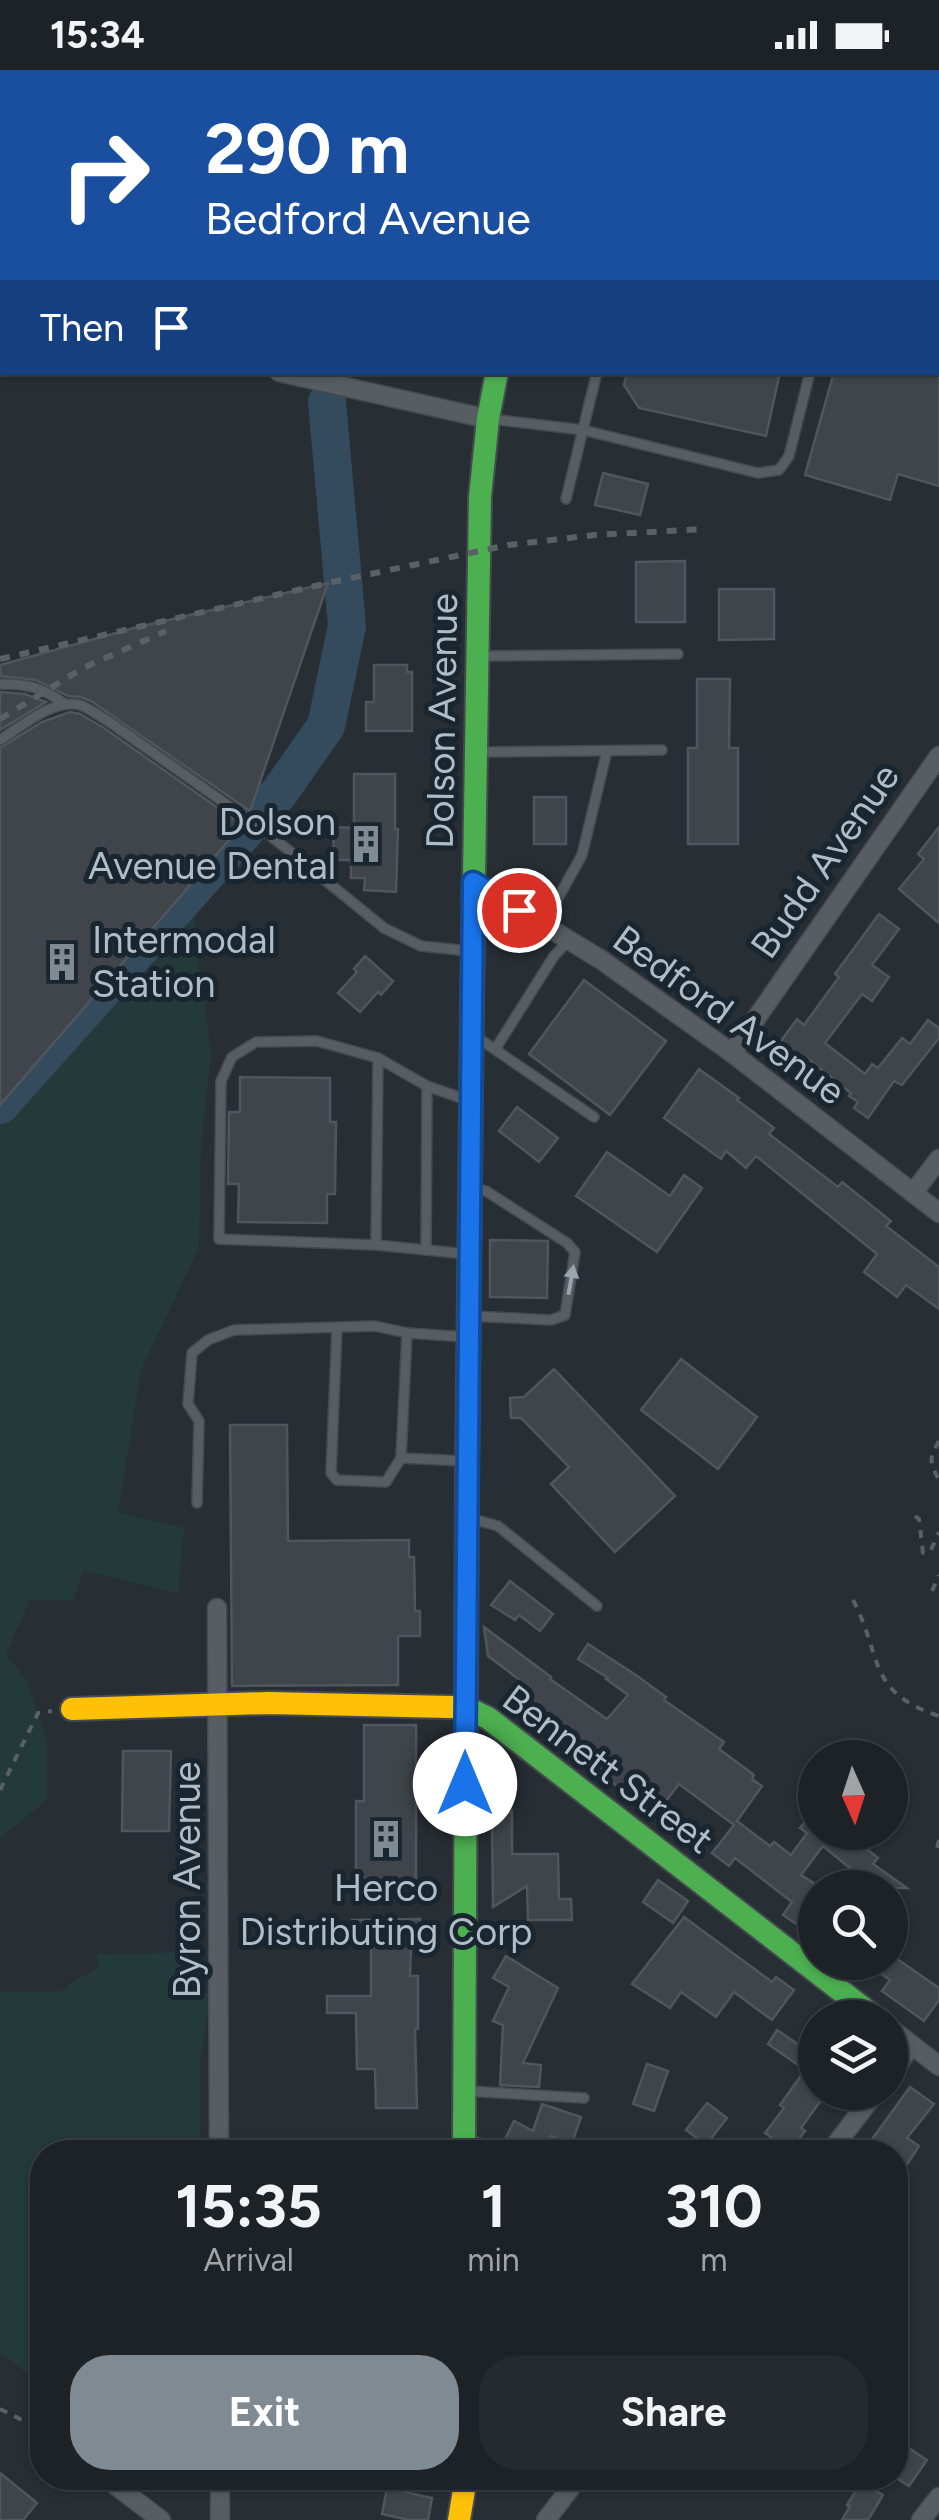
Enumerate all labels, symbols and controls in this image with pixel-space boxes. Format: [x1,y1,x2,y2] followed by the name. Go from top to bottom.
[50,12,145,58] text: 15:34
[205,106,409,191] text: 290 m
[40,110,170,240] icon: right
[205,191,531,245] text: Bedford Avenue
[144,300,199,355] icon: arrive
[40,305,124,351] text: Then
[417,593,467,849] street label: Dolson Avenue
[741,755,909,967] street label: Budd Avenue
[88,799,336,889] place label: Dolson Avenue Dental
[345,823,387,865] building icon: Dolson Avenue Dental
[477,868,562,953] pin
[492,883,547,938] icon: arrive
[604,916,854,1114] street label: Bedford Avenue
[92,917,276,1007] place label: Intermodal Station
[41,941,83,983] building icon: Intermodal Station
[564,1263,579,1295] one-way arrow
[494,1675,722,1863] street label: Bennett Street
[413,1732,517,1836] position arrow
[798,1740,908,1850] north arrow
[798,1740,908,2110] map controls
[164,1761,210,1999] street label: Byron Avenue
[365,1818,407,1860] building icon: Herco Distributing Corp
[240,1865,532,1955] place label: Herco Distributing Corp
[798,1870,908,1980] button: search
[798,2000,908,2110] button: layers
[175,2170,322,2242] text: 15:35
[481,2170,506,2242] text: 1
[665,2170,763,2242] text: 310
[203,2241,294,2279] text: Arrival
[467,2241,520,2279] text: min
[700,2241,727,2279] text: m
[70,2355,459,2470] button: Exit
[479,2355,868,2470] button: Share

